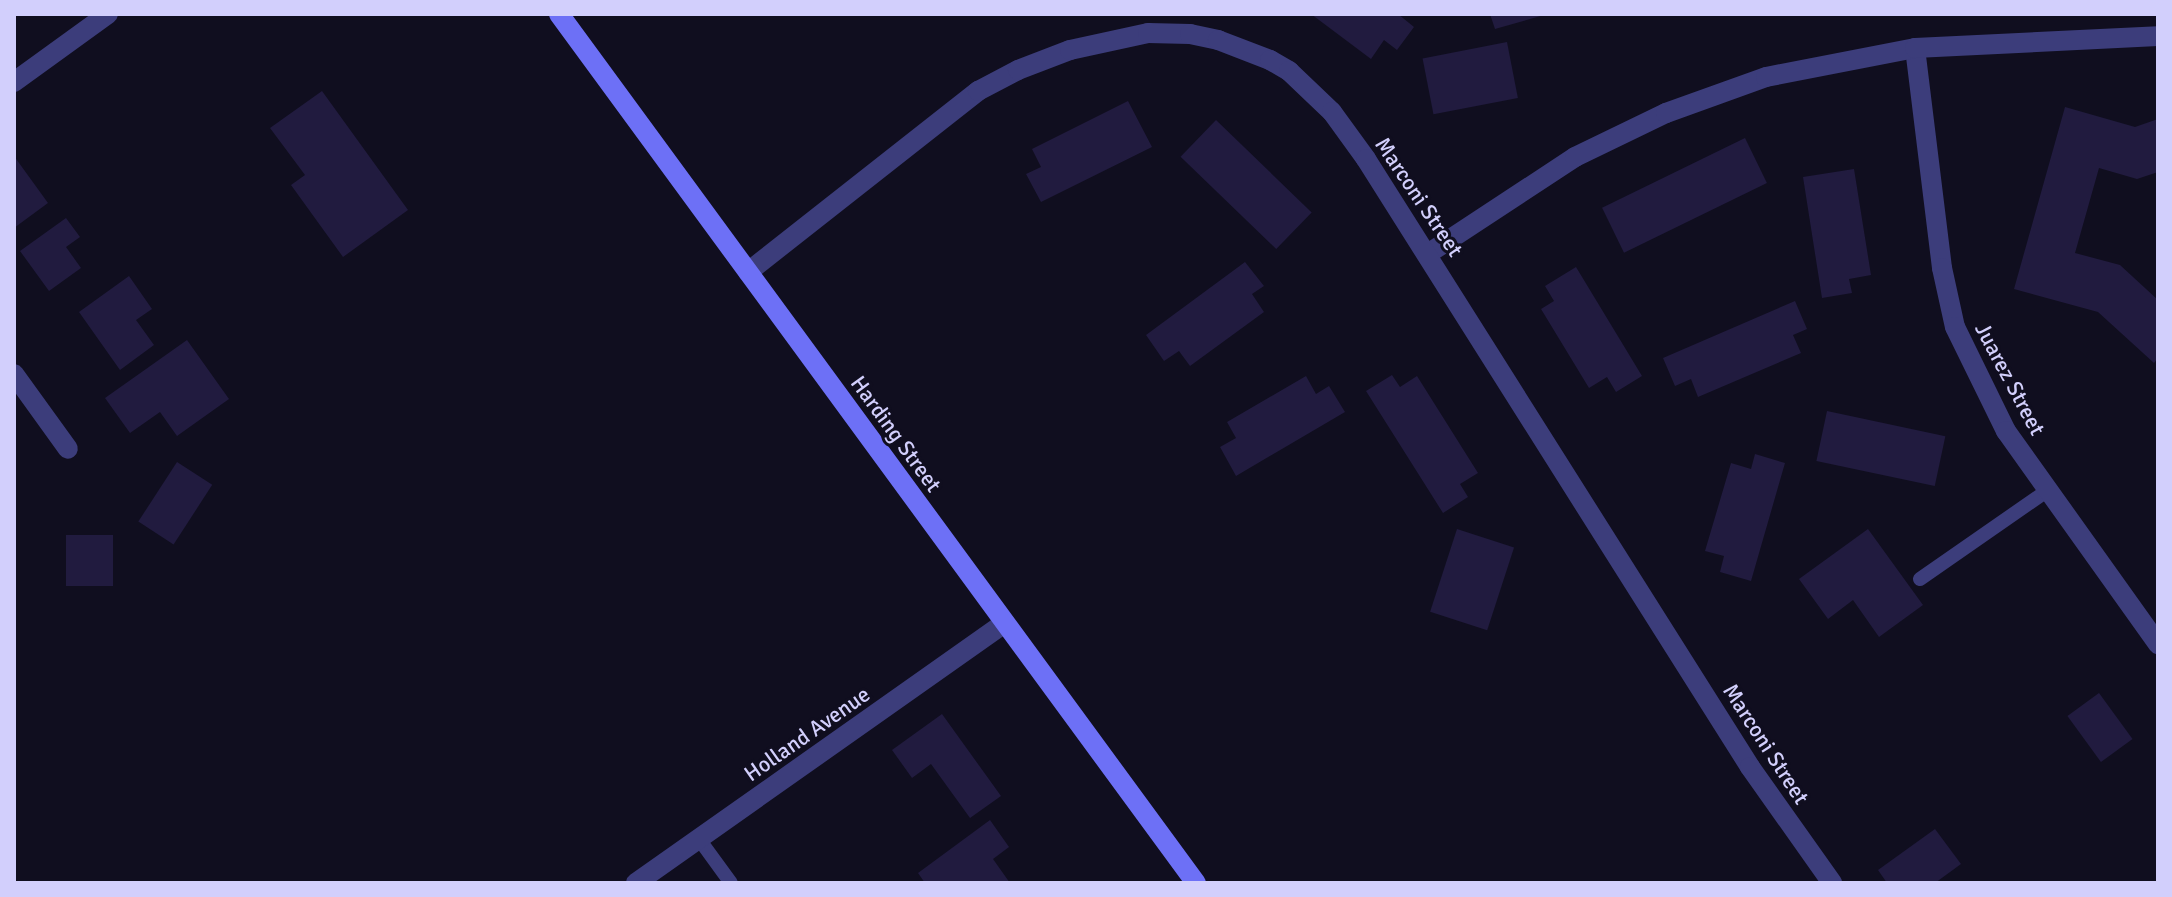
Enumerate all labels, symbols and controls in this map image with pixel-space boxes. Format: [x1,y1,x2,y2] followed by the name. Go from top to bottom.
[1369,132,1469,262] street label: Marconi Street
[1969,318,2051,440] street label: Juarez Street
[845,371,947,497] street label: Harding Street
[1717,679,1815,809] street label: Marconi Street
[739,681,875,787] street label: Holland Avenue

